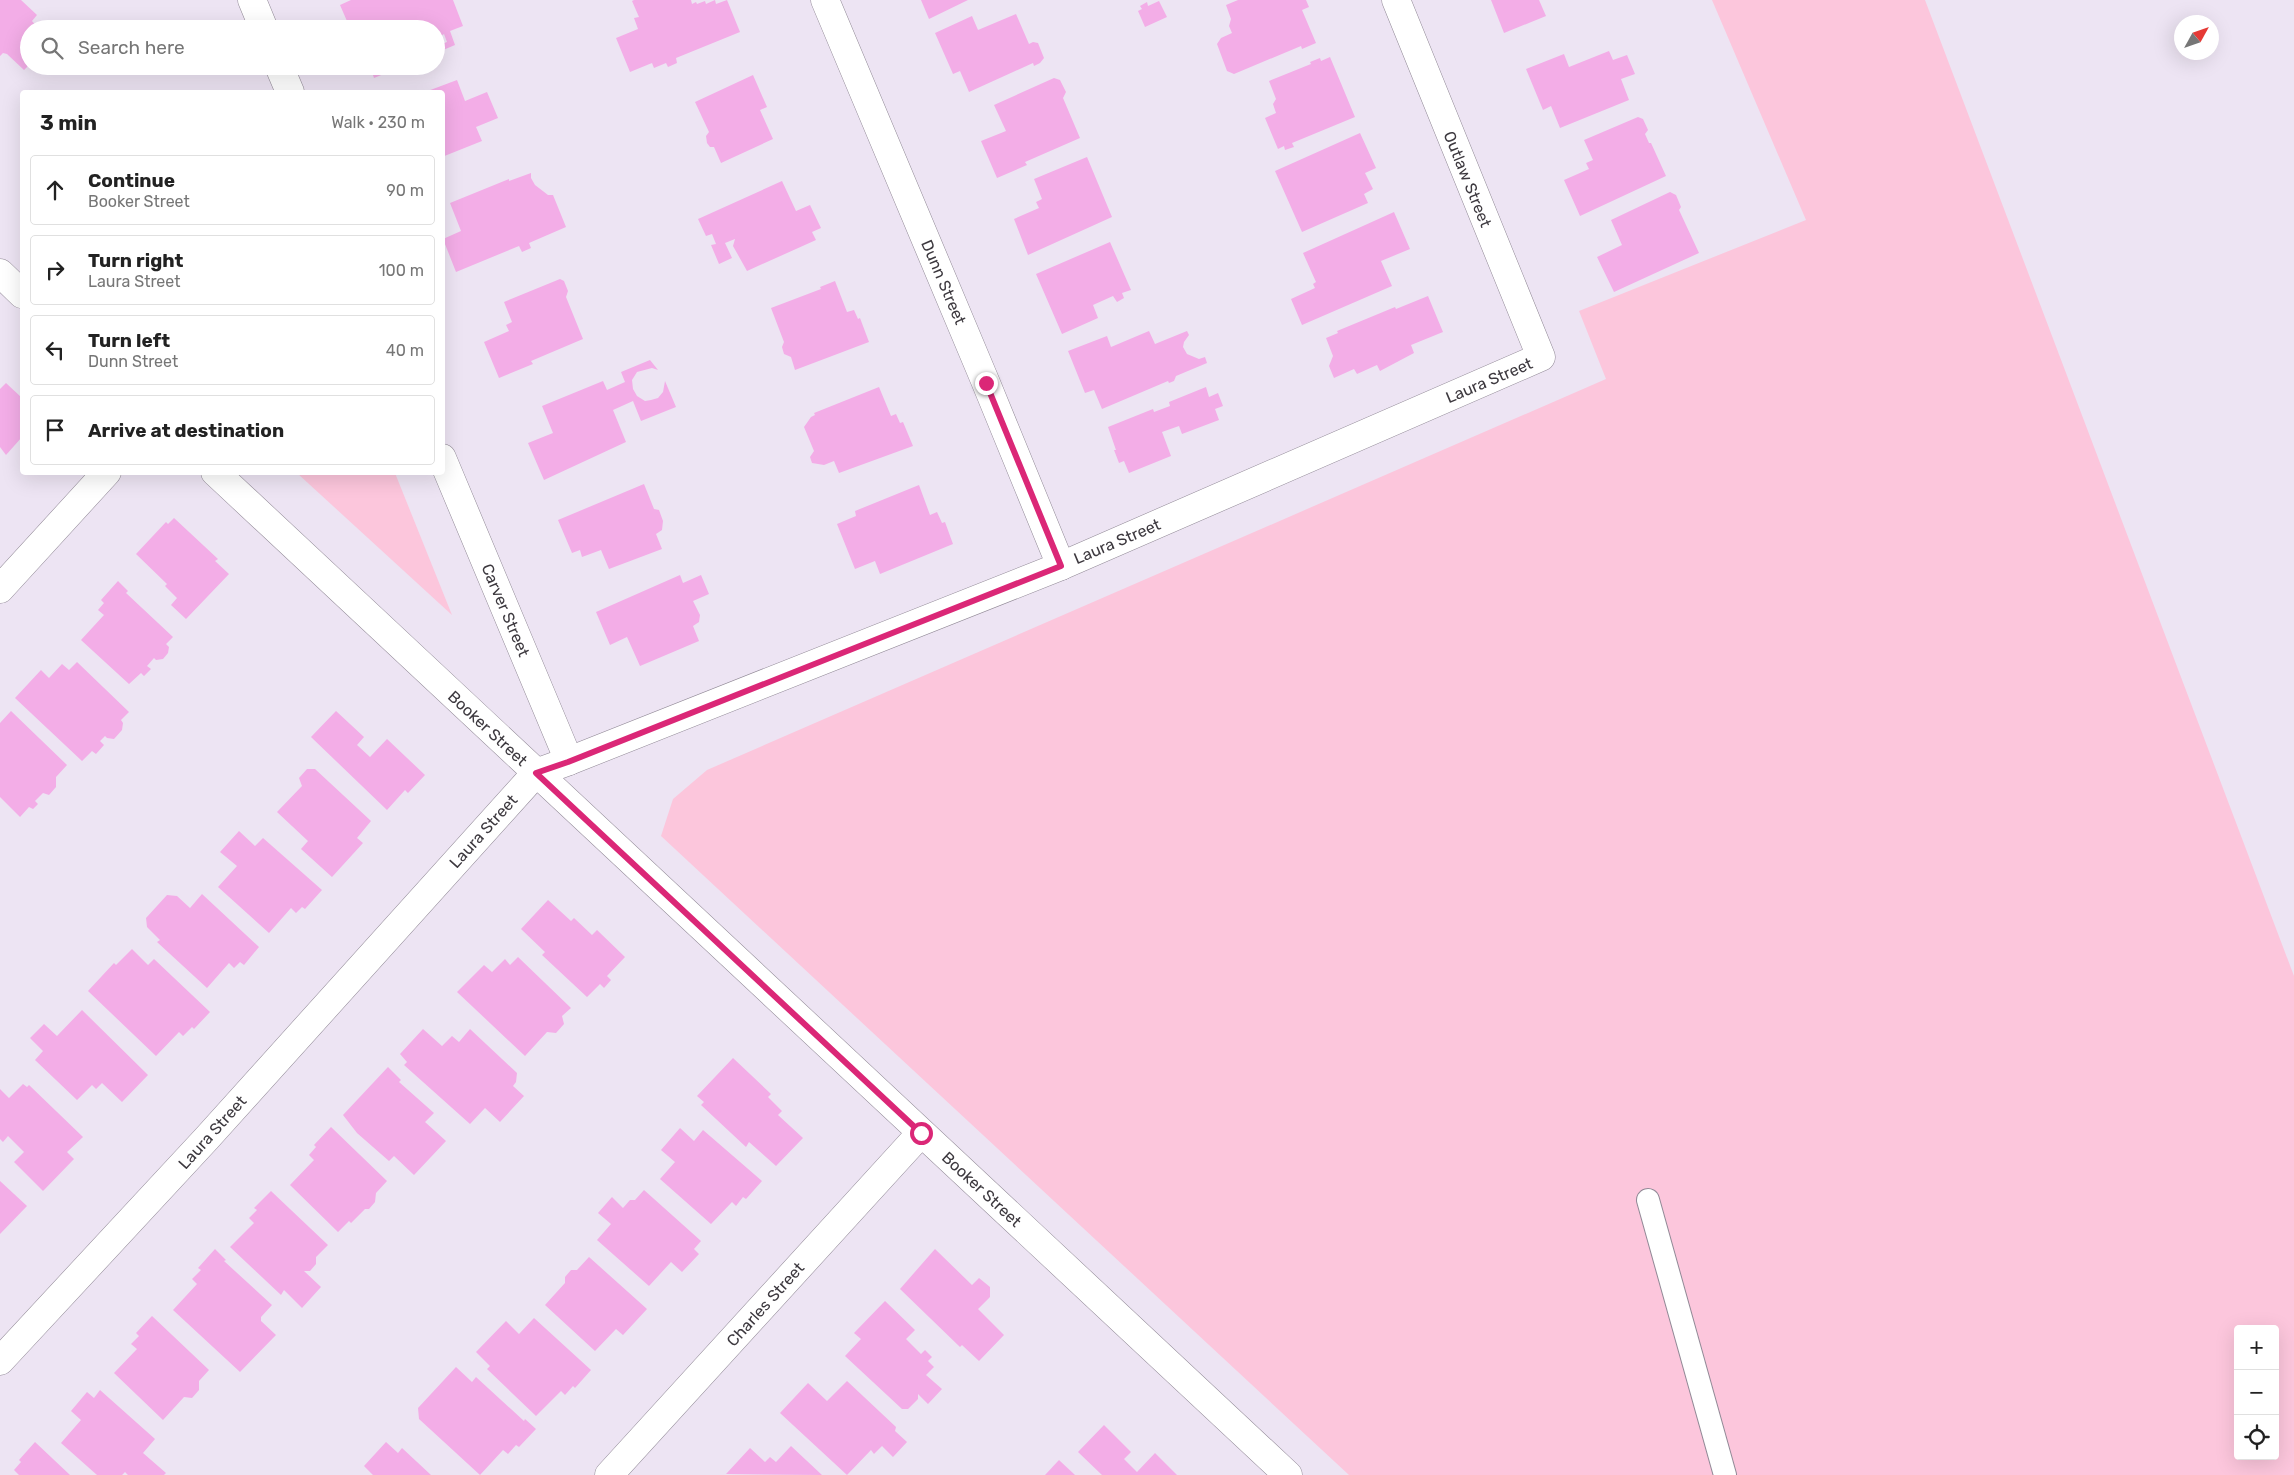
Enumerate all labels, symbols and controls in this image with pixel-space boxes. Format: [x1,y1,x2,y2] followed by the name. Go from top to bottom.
[2174,15,2219,60] north arrow
[20,20,445,75] search box
[38,34,66,62] icon: search
[78,36,185,59] text: Search here
[40,110,97,135] text: 3 min
[331,113,425,132] text: Walk · 230 m
[1440,128,1495,230] street label: Outlaw Street
[88,169,175,192] text: Continue
[41,176,69,204] icon: ahead
[386,181,424,200] text: 90 m
[88,192,190,211] text: Booker Street
[917,237,970,327] street label: Dunn Street
[88,249,183,272] text: Turn right
[41,256,69,284] icon: right
[379,261,424,280] text: 100 m
[88,272,180,291] text: Laura Street
[88,329,170,352] text: Turn left
[41,336,69,364] icon: left
[386,341,424,360] text: 40 m
[88,352,178,371] text: Dunn Street
[1443,354,1535,407] street label: Laura Street
[975,372,998,395] route end
[41,416,69,444] icon: arrive
[88,419,284,442] text: Arrive at destination
[1071,515,1163,568] street label: Laura Street
[477,561,534,659] street label: Carver Street
[444,687,531,770] street label: Booker Street
[445,791,521,872] street label: Laura Street
[174,1092,250,1173] street label: Laura Street
[910,1122,933,1145] route start
[938,1148,1025,1231] street label: Booker Street
[723,1258,808,1350] street label: Charles Street
[2234,1325,2279,1460] map controls
[2234,1325,2279,1370] button: +
[2234,1370,2279,1415] button: −
[2234,1415,2279,1460] button: locate

